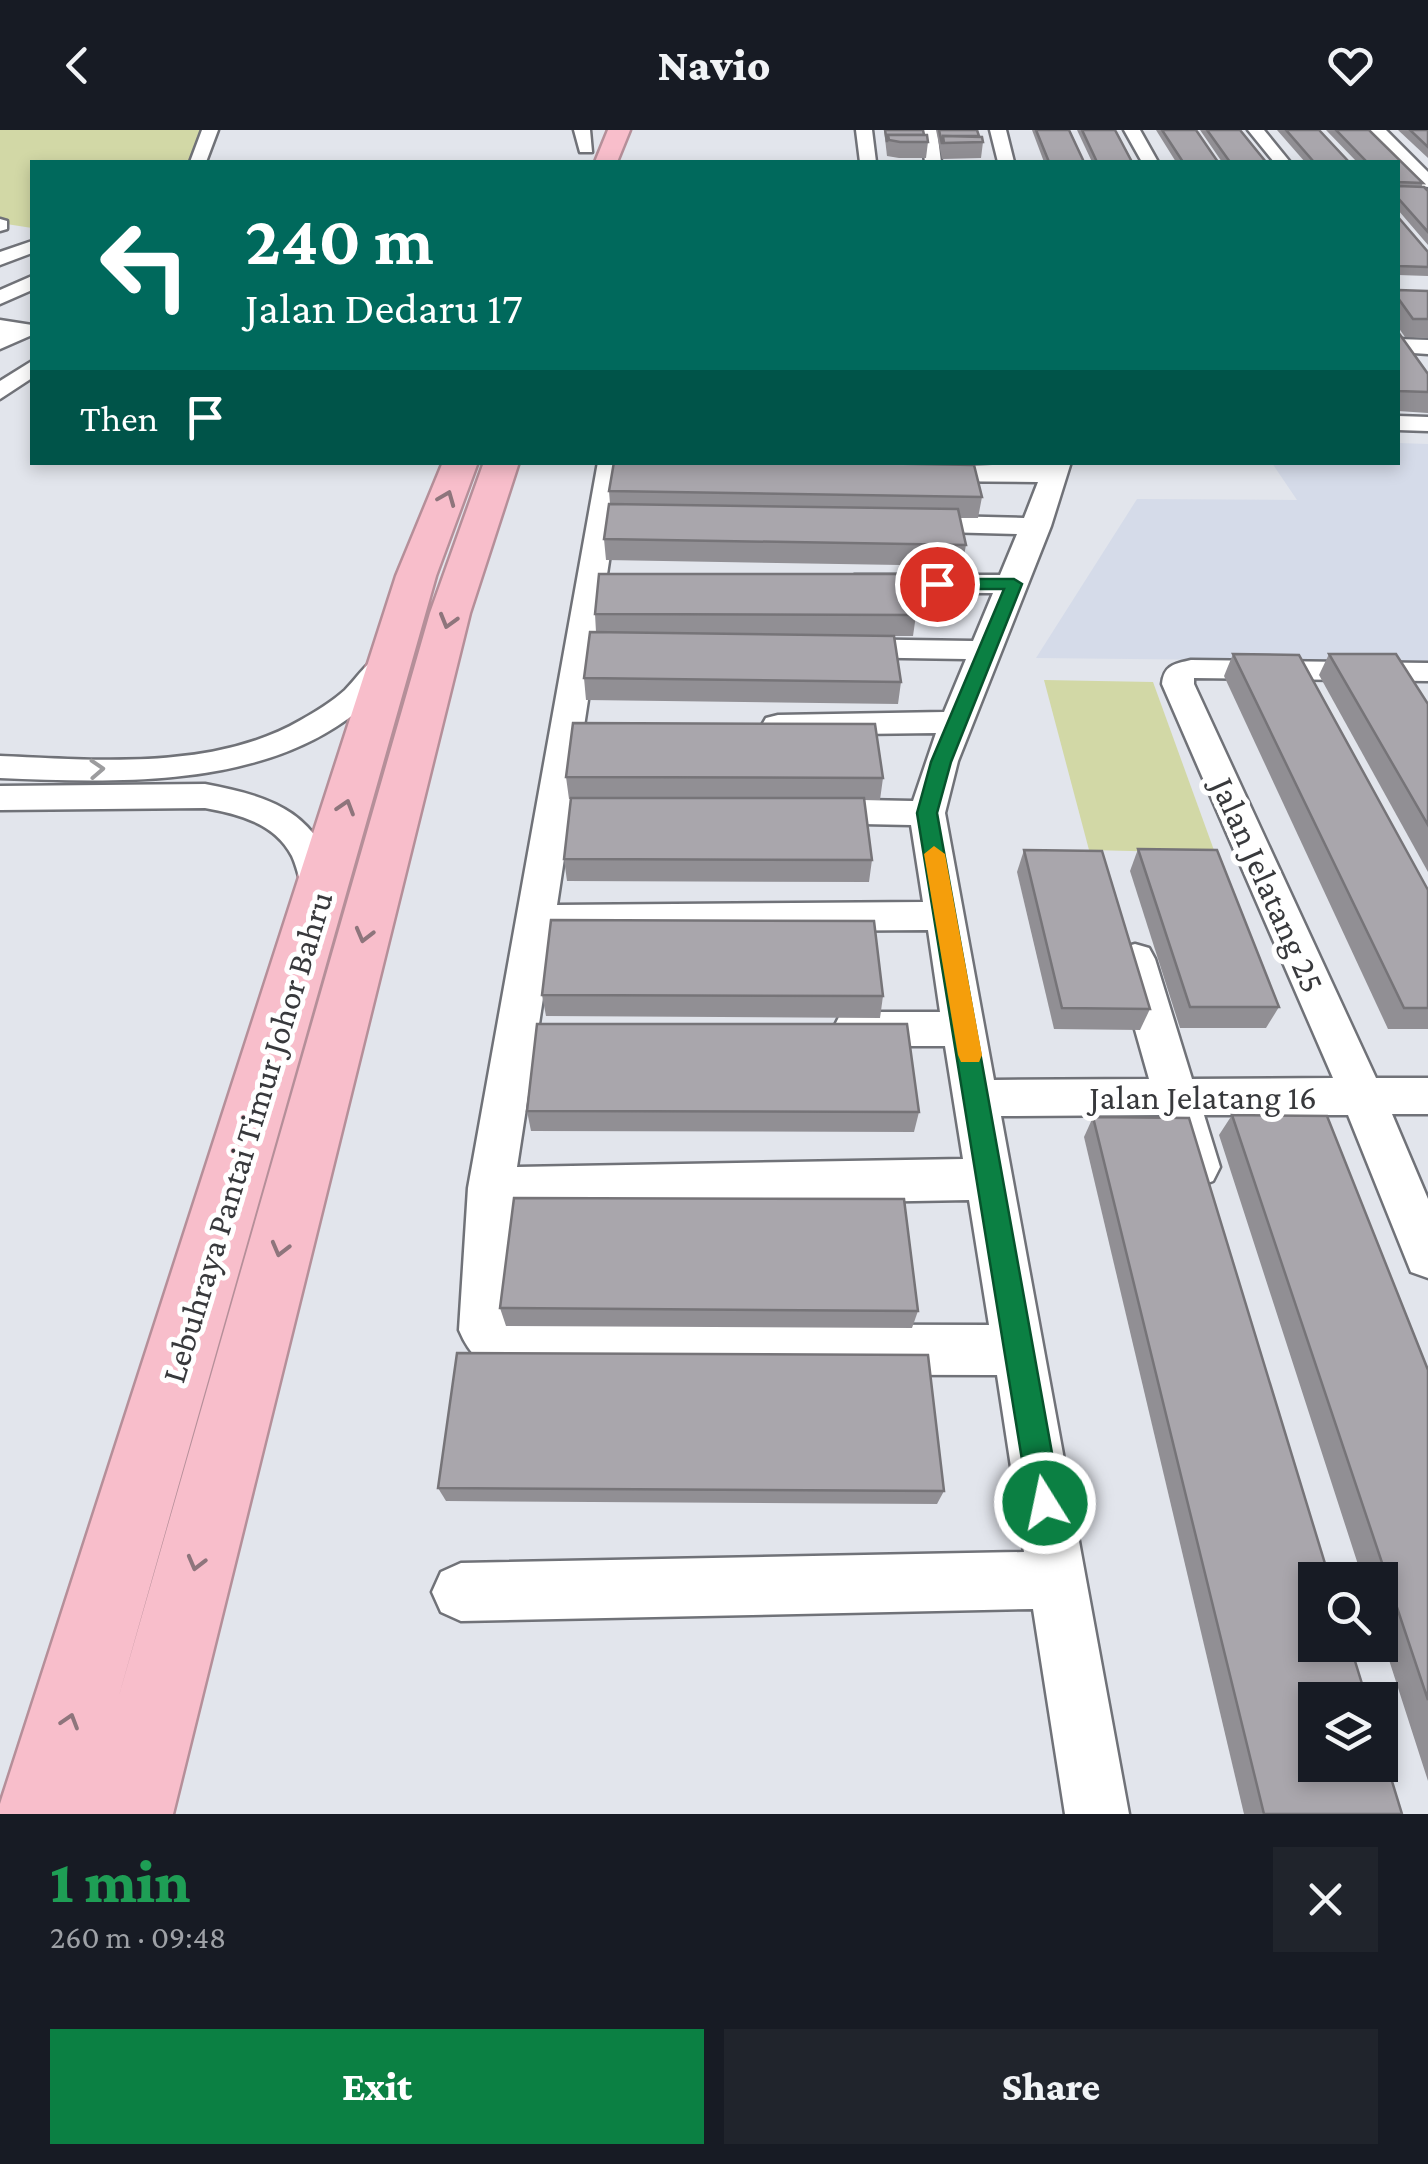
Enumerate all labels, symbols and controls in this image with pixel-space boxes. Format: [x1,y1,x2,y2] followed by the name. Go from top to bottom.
[50,38,105,93] icon: back
[1323,38,1378,93] icon: heart
[657,40,771,90] text: Navio
[80,200,210,330] icon: left
[245,201,434,279] text: 240 m
[245,283,523,333] text: Jalan Dedaru 17
[178,390,233,445] icon: arrive
[80,397,158,439] text: Then
[435,490,455,508] one-way arrow
[895,542,980,627] pin
[910,557,965,612] icon: arrive
[439,612,460,629] one-way arrow
[90,759,106,780] one-way arrow
[1202,769,1333,999] street label: Jalan Jelatang 25
[334,799,355,816] one-way arrow
[154,887,340,1387] street label: Lebuhraya Pantai Timur Johor Bahru
[355,926,376,943] one-way arrow
[1086,1078,1317,1117] street label: Jalan Jelatang 16
[270,1240,291,1257] one-way arrow
[993,1451,1097,1555] position arrow
[186,1554,207,1571] one-way arrow
[1298,1562,1398,1782] map controls
[1298,1562,1398,1662] button: search
[1298,1682,1398,1782] button: layers
[59,1713,79,1730] one-way arrow
[1273,1847,1378,1952] button: close
[50,1848,190,1915] text: 1 min
[50,1919,226,1955] text: 260 m · 09:48
[50,2029,704,2144] button: Exit
[724,2029,1378,2144] button: Share

